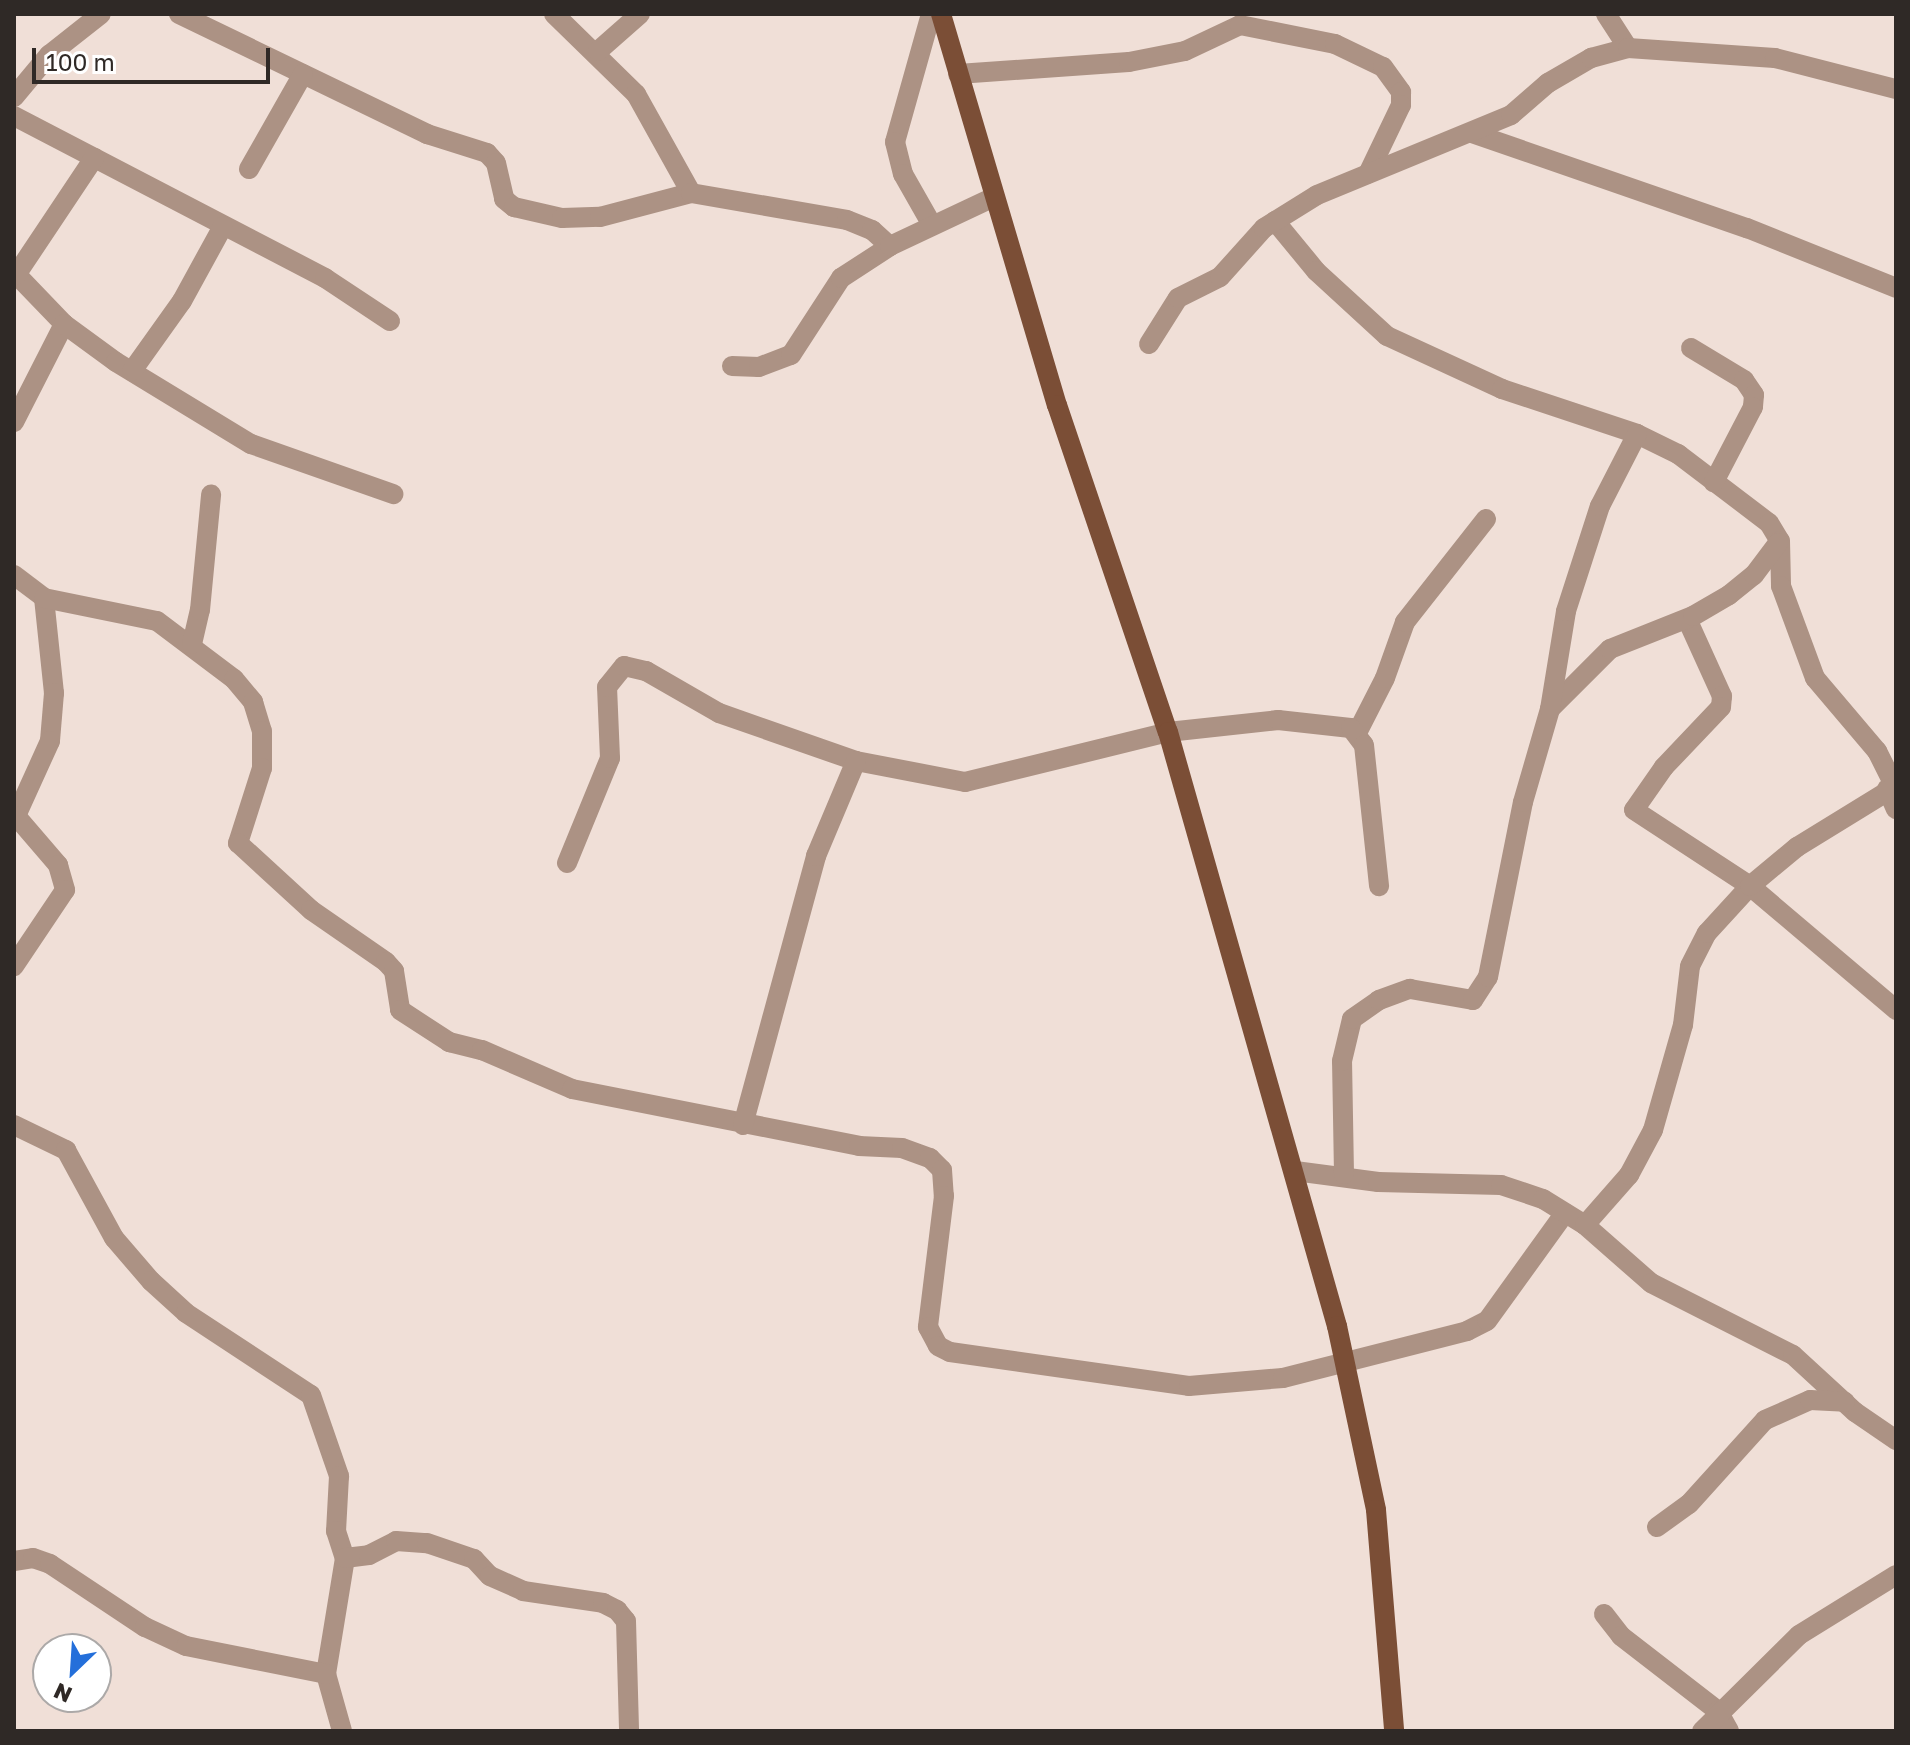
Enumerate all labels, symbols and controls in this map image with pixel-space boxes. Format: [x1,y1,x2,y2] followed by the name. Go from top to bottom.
[36,32,274,82] scale bar
[46,47,115,76] text: 100 m
[32,1633,112,1713] north arrow
[49,1678,76,1709] text: N

